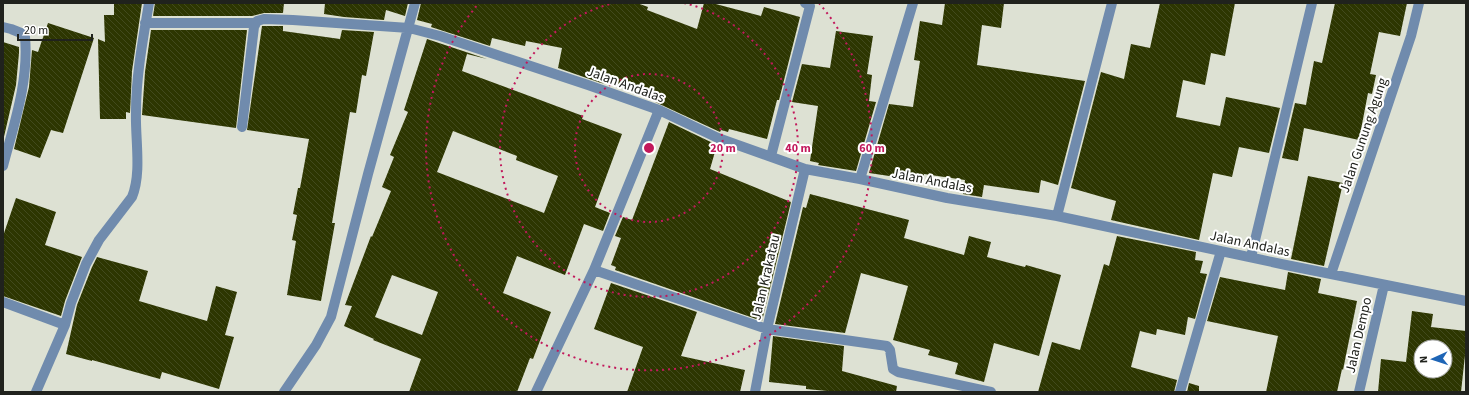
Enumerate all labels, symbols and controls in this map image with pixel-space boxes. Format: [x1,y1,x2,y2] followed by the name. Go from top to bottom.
[18,16,92,42] scale bar
[24,22,48,39] text: 20 m
[584,62,667,108] street label: Jalan Andalas
[1335,75,1393,196] street label: Jalan Gunung Agung
[710,140,736,157] text: 20 m
[785,140,811,157] text: 40 m
[859,140,885,157] text: 60 m
[642,141,656,155] centre of rings
[890,163,974,199] street label: Jalan Andalas
[1208,226,1292,262] street label: Jalan Andalas
[746,232,786,322] street label: Jalan Krakatau
[1341,295,1377,375] street label: Jalan Dempo
[1413,339,1453,379] north arrow
[1416,355,1431,364] text: N

